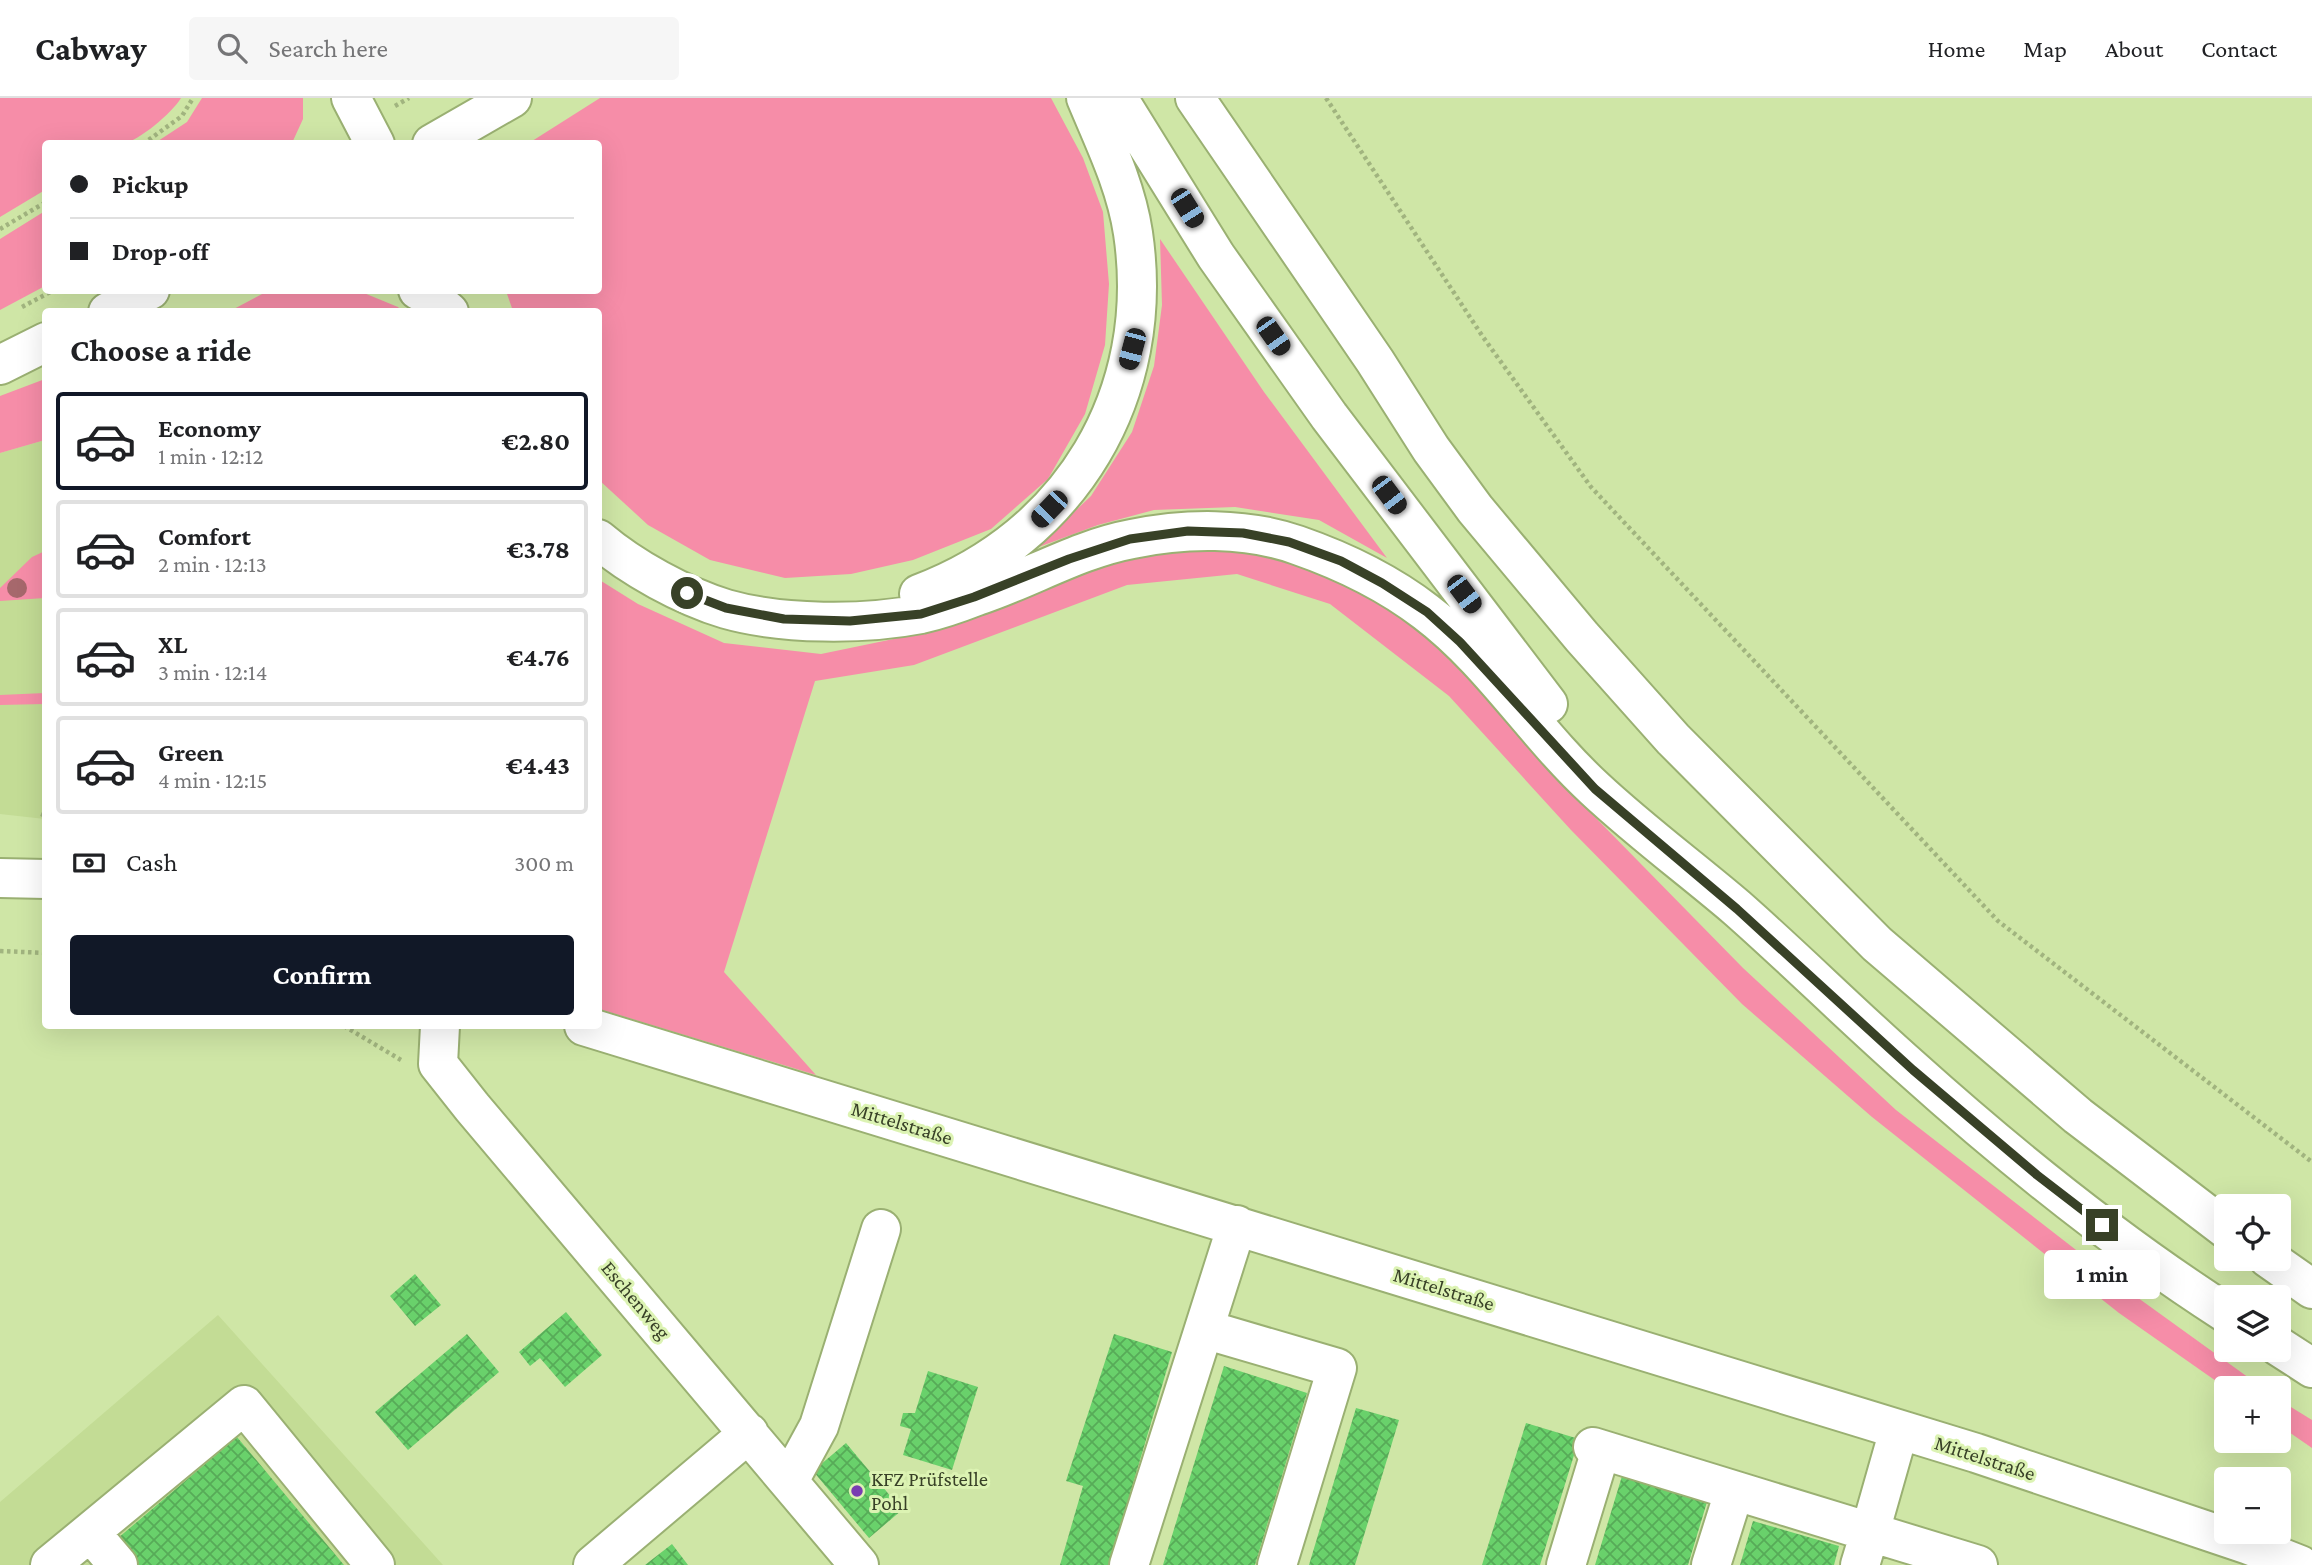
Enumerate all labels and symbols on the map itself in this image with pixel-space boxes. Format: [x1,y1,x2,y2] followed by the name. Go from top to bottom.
[1167,185,1208,231] car
[1253,313,1294,359] car
[1117,326,1148,372] car
[1368,472,1411,518] car
[1027,487,1072,531] car
[1443,571,1486,617] car
[671,577,703,609] route start
[849,1096,955,1150] street label: Mittelstraße
[2086,1209,2118,1241] route end
[2044,1250,2160,1298] callout: 1 min
[596,1256,676,1344] street label: Eschenweg
[1391,1262,1497,1316] street label: Mittelstraße
[1932,1430,2038,1486] street label: Mittelstraße
[871,1467,988,1515] place label: KFZ Prüfstelle Pohl
[849,1483,865,1499] marker: KFZ Prüfstelle Pohl

